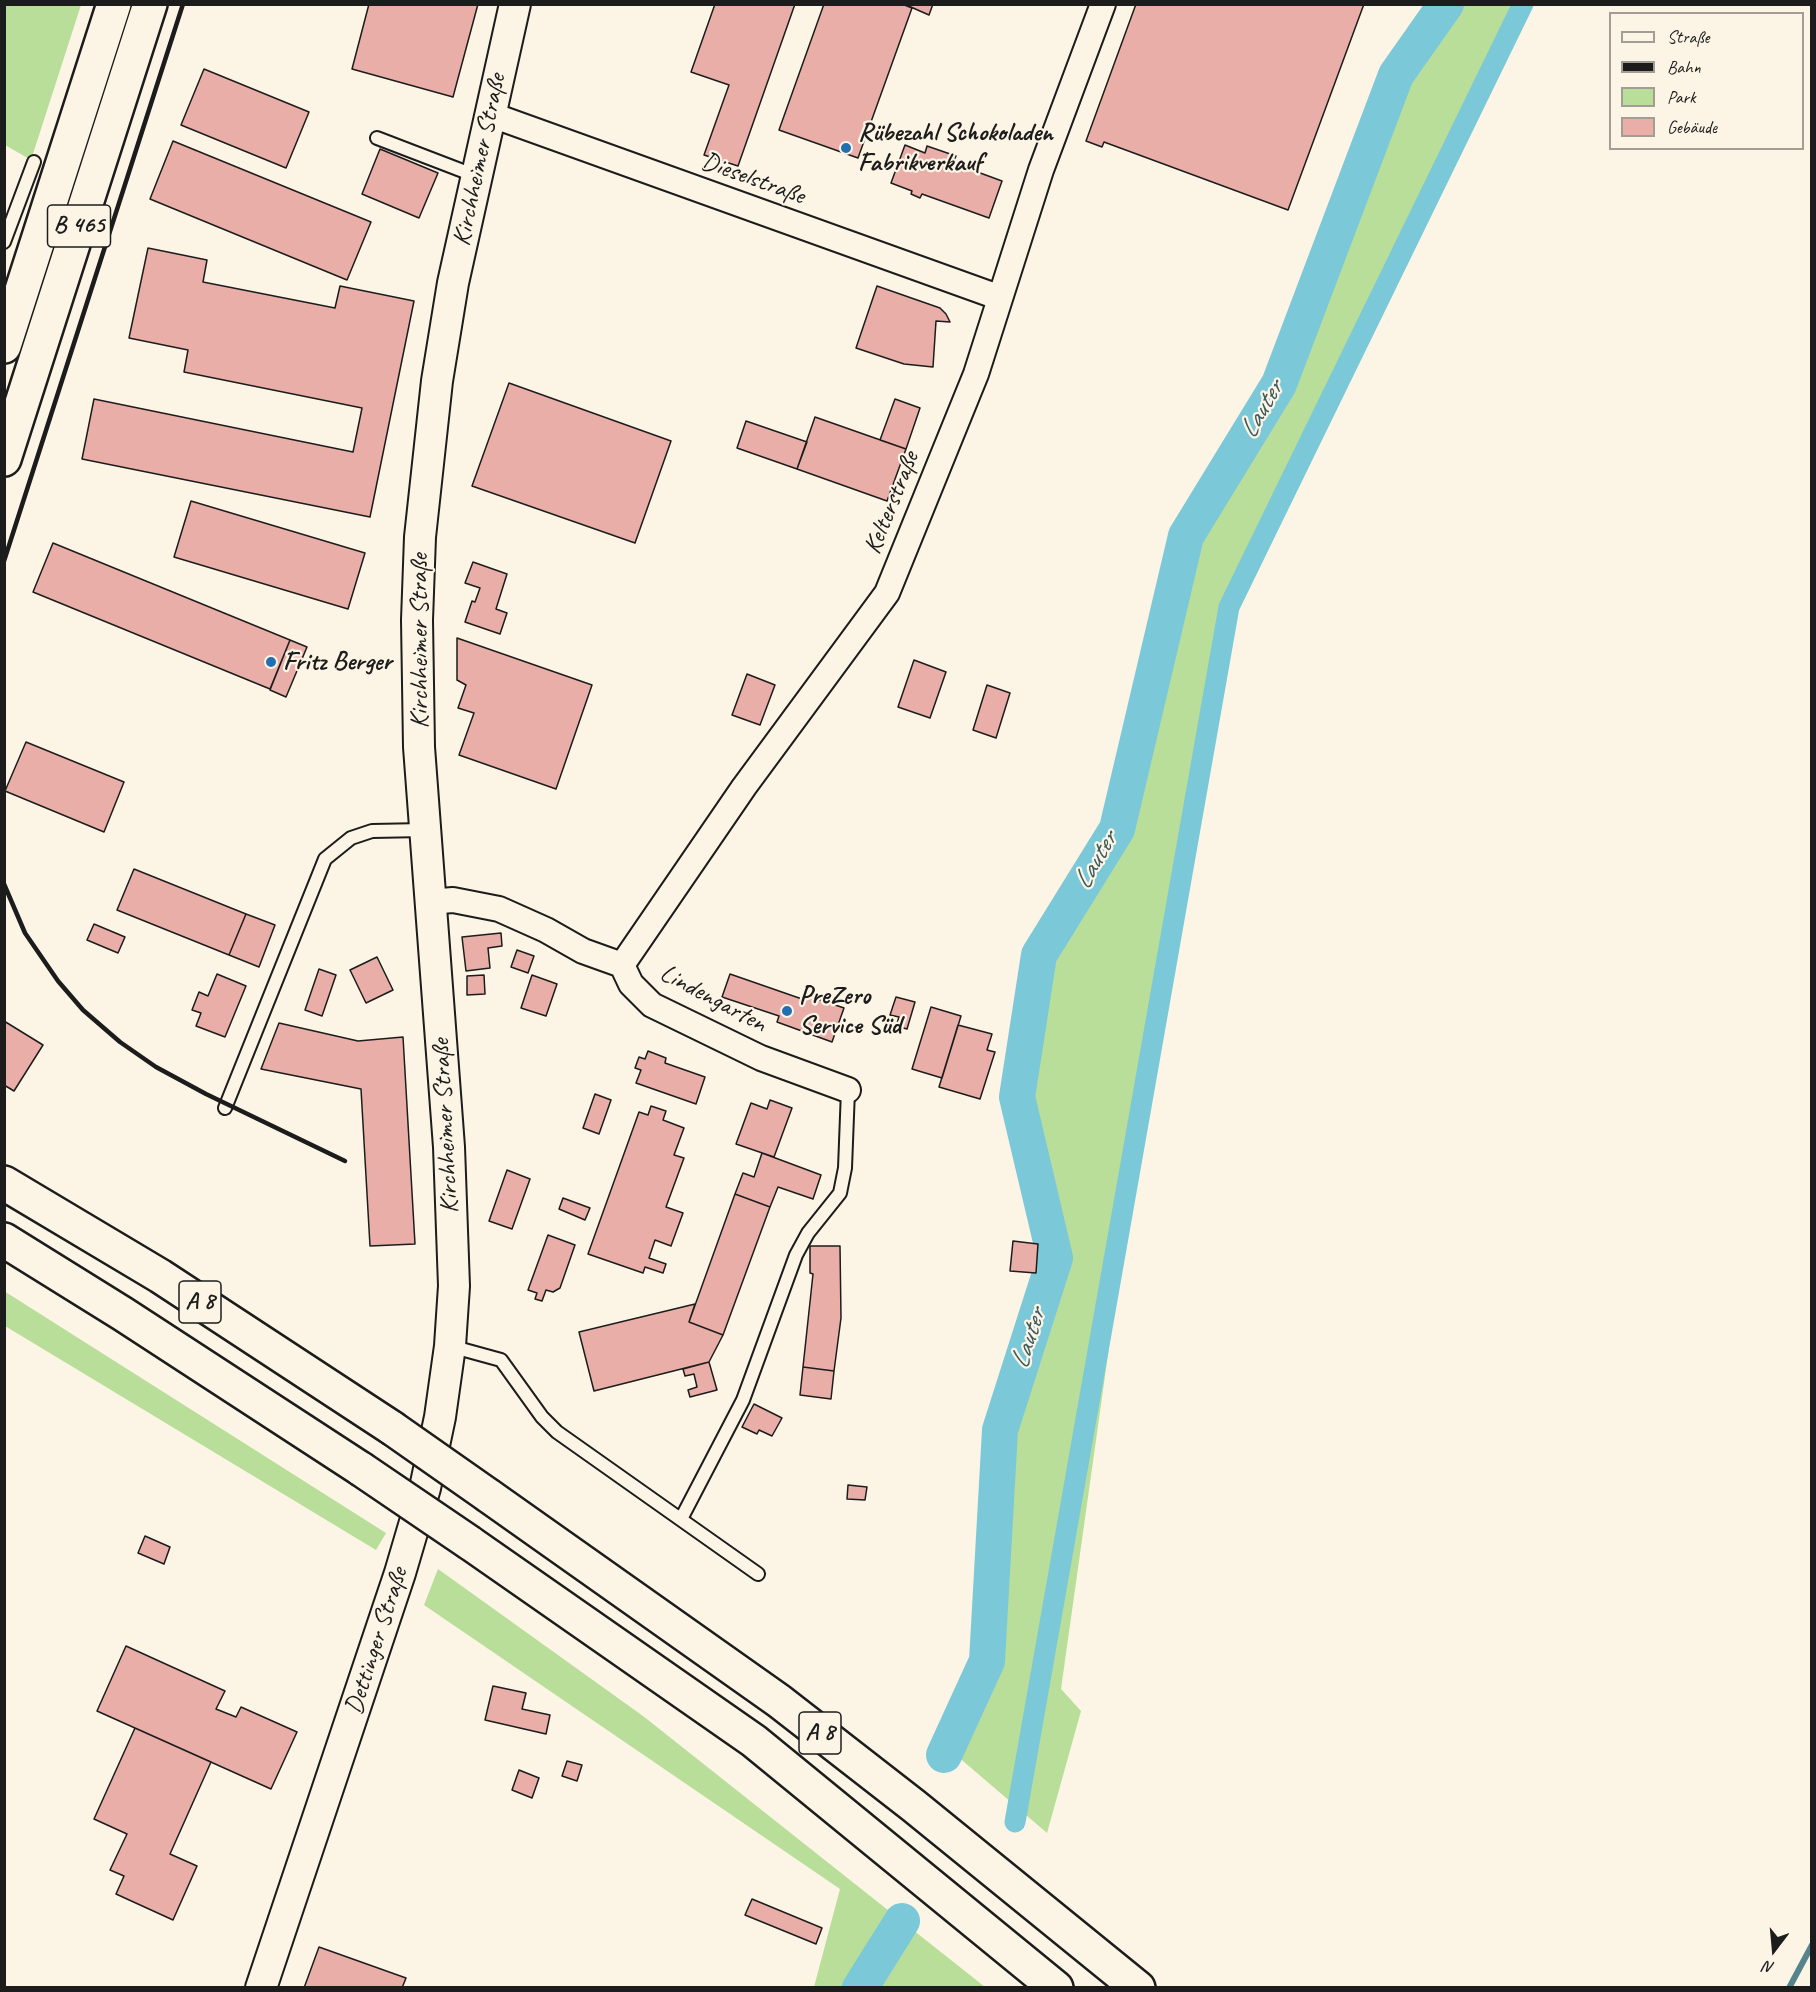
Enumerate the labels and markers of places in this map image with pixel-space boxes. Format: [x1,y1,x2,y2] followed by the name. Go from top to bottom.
[858,117,1053,178] place label: Rübezahl Schokoladen Fabrikverkauf
[839,141,853,155] marker: Rübezahl Schokoladen Fabrikverkauf
[283,646,392,678] place label: Fritz Berger
[264,655,278,669] marker: Fritz Berger
[799,980,901,1042] place label: PreZero Service Süd
[780,1004,794,1018] marker: PreZero Service Süd

